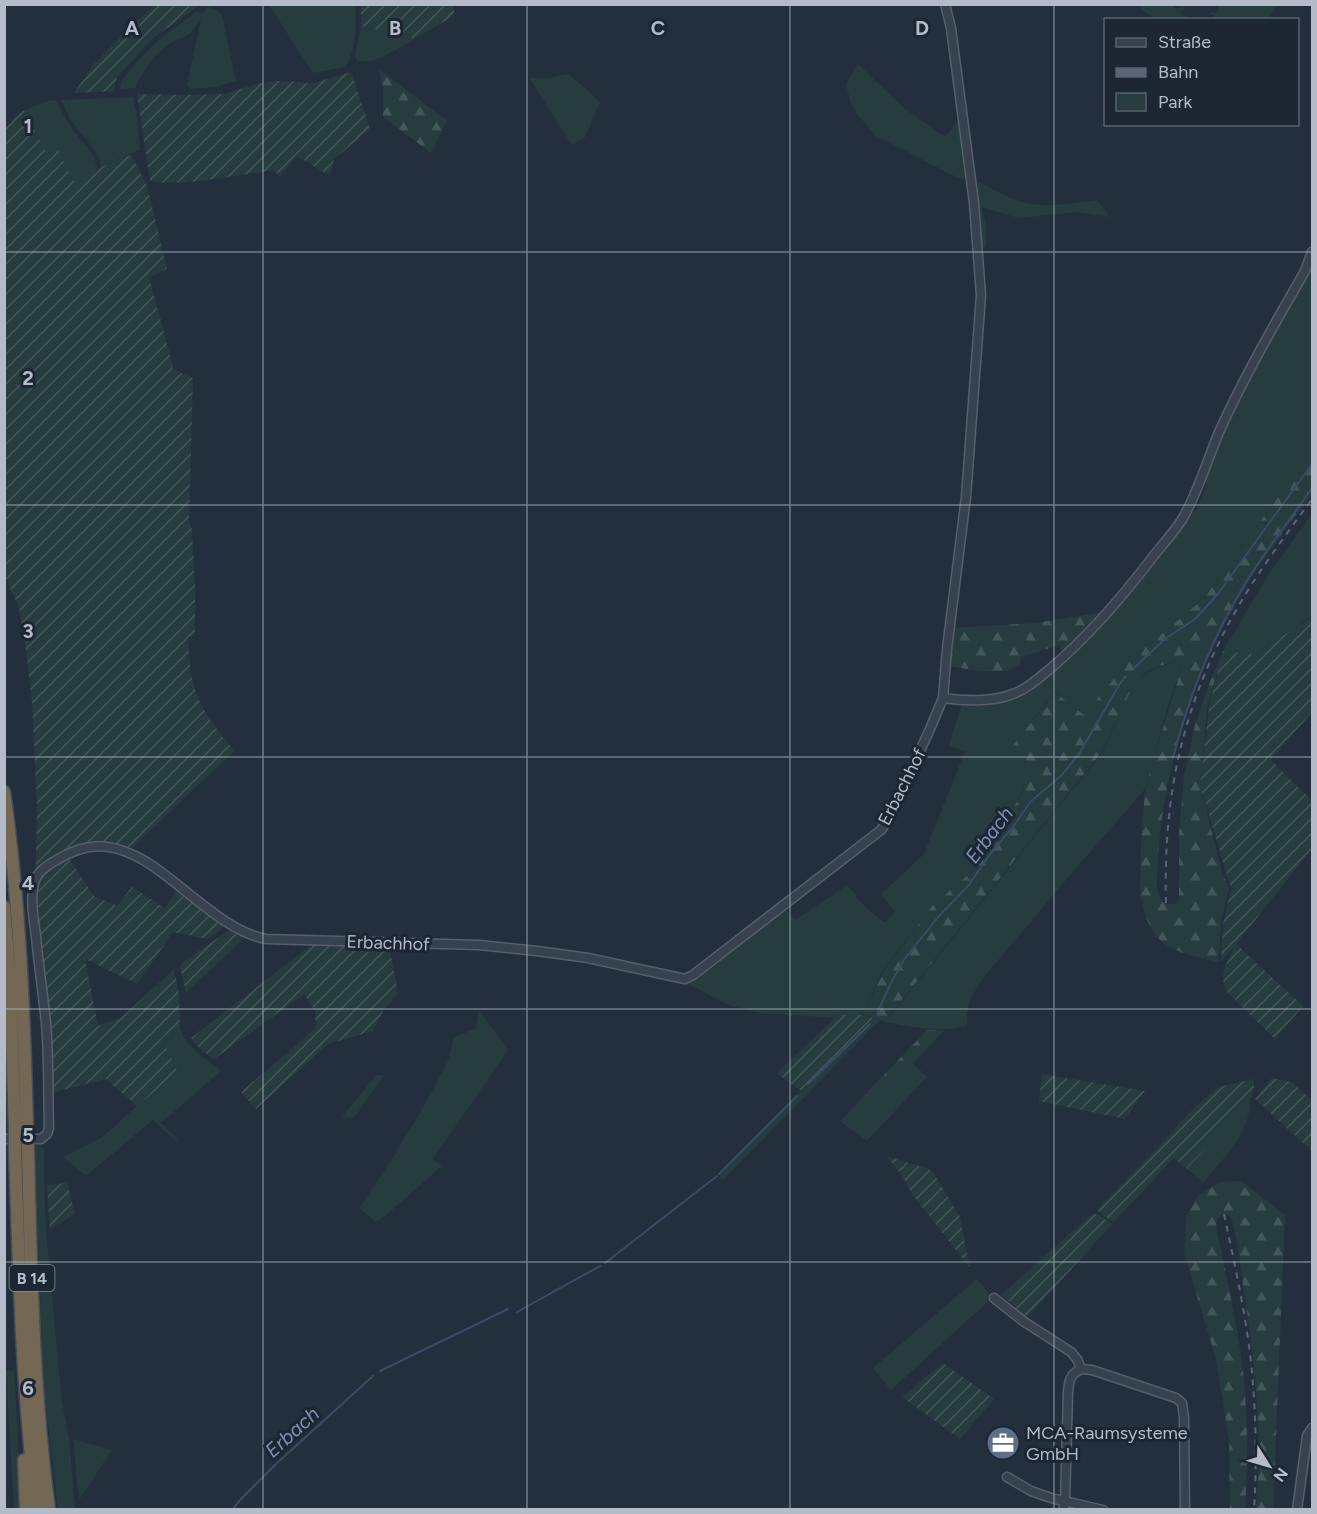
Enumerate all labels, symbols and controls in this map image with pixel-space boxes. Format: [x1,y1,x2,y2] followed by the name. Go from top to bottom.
[125,16,140,40] text: A
[389,16,401,40] text: B
[651,16,665,40] text: C
[915,16,929,40] text: D
[1104,18,1299,126] legend
[1158,31,1211,53] text: Straße
[1158,61,1198,83] text: Bahn
[1158,91,1193,113] text: Park
[24,114,32,138] text: 1
[22,366,34,390] text: 2
[22,619,34,643] text: 3
[873,745,931,829] street label: Erbachhof
[960,802,1018,868] water label: Erbach
[22,871,35,895] text: 4
[346,931,430,955] street label: Erbachhof
[22,1123,34,1147] text: 5
[9,1265,54,1291] road number: B 14
[22,1376,34,1400] text: 6
[260,1402,324,1462] water label: Erbach
[1026,1422,1188,1465] place label: MCA-Raumsysteme GmbH
[985,1425,1021,1461] office icon: MCA-Raumsysteme GmbH
[1239,1436,1299,1496] north arrow
[1269,1464,1292,1485] text: N

